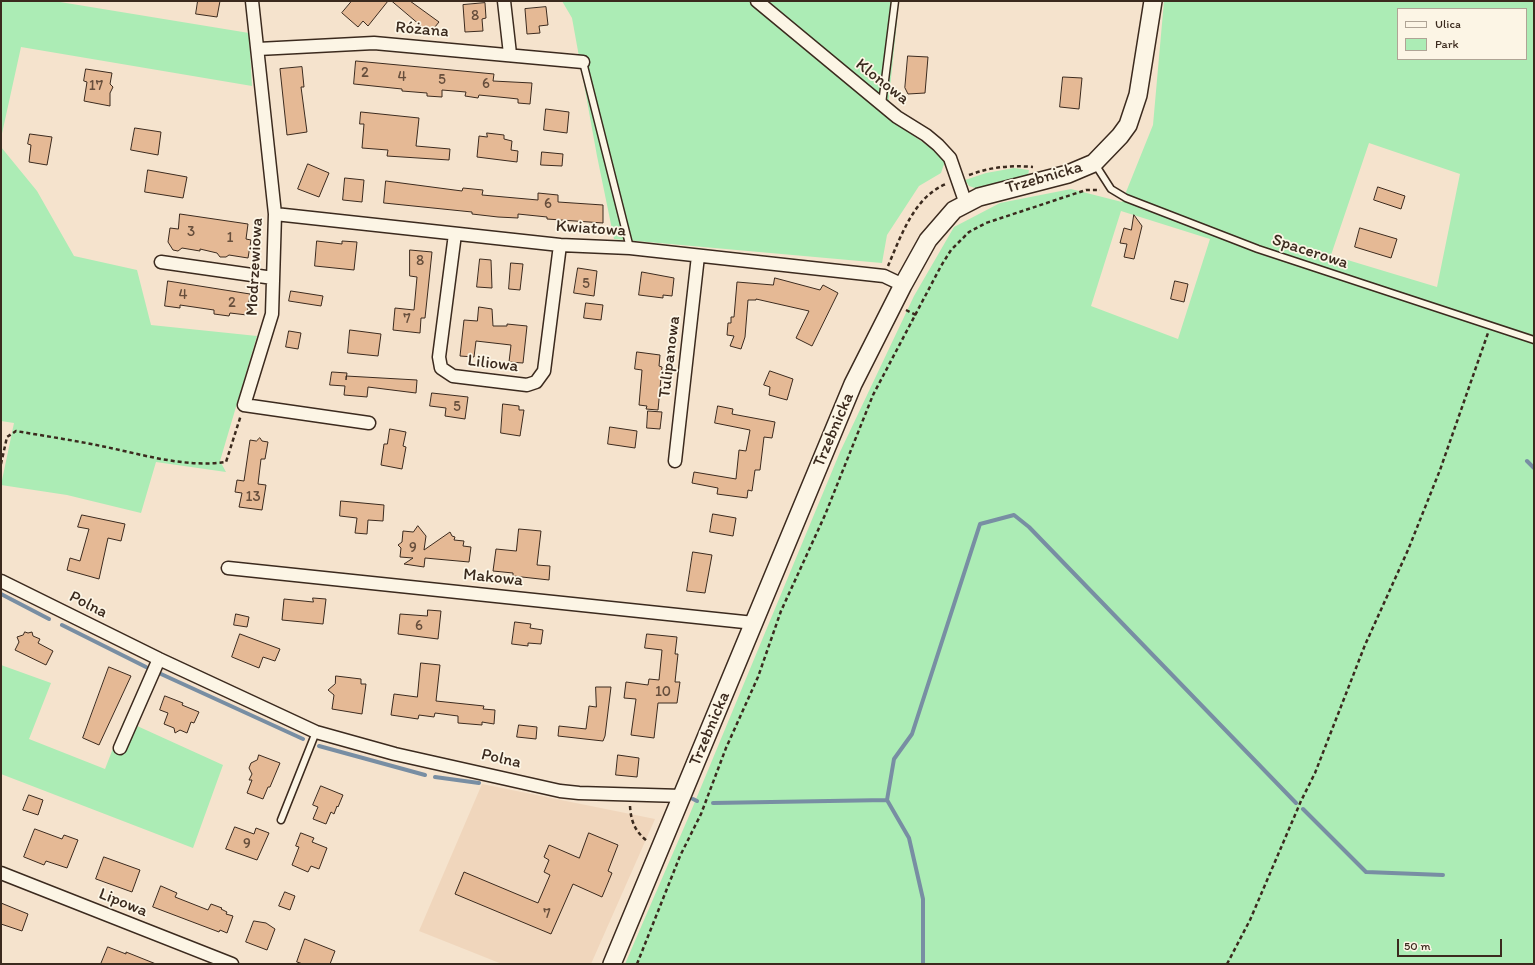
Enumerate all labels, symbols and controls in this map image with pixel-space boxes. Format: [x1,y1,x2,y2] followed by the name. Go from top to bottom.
[471,7,479,25] house number: 8
[1397,8,1527,60] legend
[1435,17,1461,31] text: Ulica
[394,18,450,42] street label: Różana
[1435,37,1459,51] text: Park
[851,55,913,109] street label: Klonowa
[361,64,369,82] house number: 2
[397,68,407,86] house number: 4
[438,71,446,89] house number: 5
[482,75,490,93] house number: 6
[89,77,103,95] house number: 17
[1003,157,1085,199] street label: Trzebnicka
[544,195,552,213] house number: 6
[555,216,627,242] street label: Kwiatowa
[242,217,268,317] street label: Modrzewiowa
[187,223,195,241] house number: 3
[227,229,233,247] house number: 1
[1269,230,1351,274] street label: Spacerowa
[416,252,424,270] house number: 8
[582,275,590,293] house number: 5
[178,286,188,304] house number: 4
[228,294,236,312] house number: 2
[403,310,411,328] house number: 7
[655,315,685,399] street label: Tulipanowa
[466,351,520,377] street label: Liliowa
[809,390,859,470] street label: Trzebnicka
[453,398,461,416] house number: 5
[245,488,261,506] house number: 13
[409,539,417,557] house number: 9
[462,565,524,591] street label: Makowa
[65,587,111,623] street label: Polna
[415,617,423,635] house number: 6
[655,683,671,701] house number: 10
[685,689,735,769] street label: Trzebnicka
[479,745,523,773] street label: Polna
[243,835,251,853] house number: 9
[96,884,150,922] street label: Lipowa
[543,905,551,923] house number: 7
[1399,931,1504,957] scale bar
[1404,939,1430,953] text: 50 m

